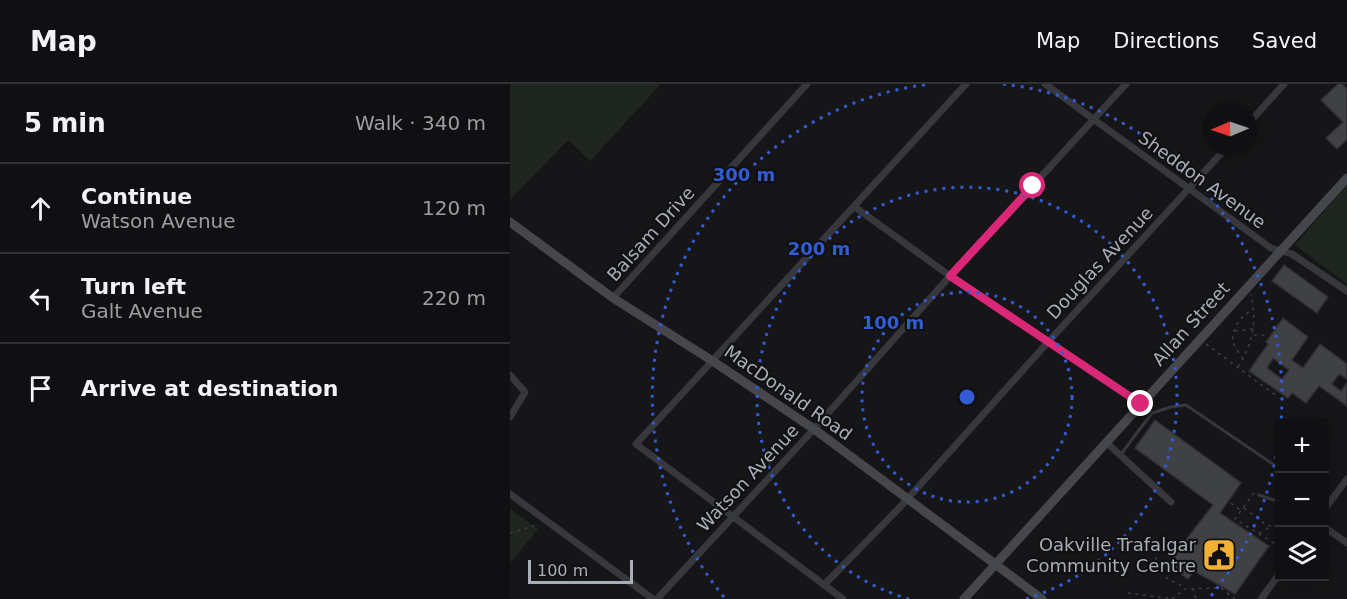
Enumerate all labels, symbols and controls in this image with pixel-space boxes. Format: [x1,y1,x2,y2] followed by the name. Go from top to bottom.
[30,25,97,58] text: Map
[1036,29,1080,53] text: Map
[1113,29,1219,53] text: Directions
[1252,29,1317,53] text: Saved
[1203,102,1257,156] north arrow
[24,108,106,138] text: 5 min
[355,111,486,135] text: Walk · 340 m
[1135,126,1270,233] street label: Sheddon Avenue
[713,164,775,185] text: 300 m
[1019,172,1045,198] route start
[603,182,699,285] street label: Balsam Drive
[81,184,192,209] text: Continue
[24,192,57,225] icon: ahead
[422,196,486,220] text: 120 m
[1042,202,1157,323] street label: Douglas Avenue
[81,209,236,233] text: Watson Avenue
[788,238,850,259] text: 200 m
[81,274,186,299] text: Turn left
[1148,278,1234,370] street label: Allan Street
[24,282,57,315] icon: left
[422,286,486,310] text: 220 m
[81,299,203,323] text: Galt Avenue
[862,312,924,333] text: 100 m
[720,341,856,445] street label: MacDonald Road
[24,372,57,405] icon: arrive
[81,376,338,401] text: Arrive at destination
[957,387,977,407] centre of rings
[1127,390,1153,416] route end
[1275,419,1329,581] map controls
[1275,419,1329,473] button: +
[693,420,803,536] street label: Watson Avenue
[1275,473,1329,527] button: −
[1275,527,1329,581] button: layers
[1026,534,1197,576] place label: Oakville Trafalgar Community Centre
[1201,537,1237,573] public building icon: Oakville Trafalgar Community Centre
[528,557,633,584] scale bar
[537,561,588,580] text: 100 m

